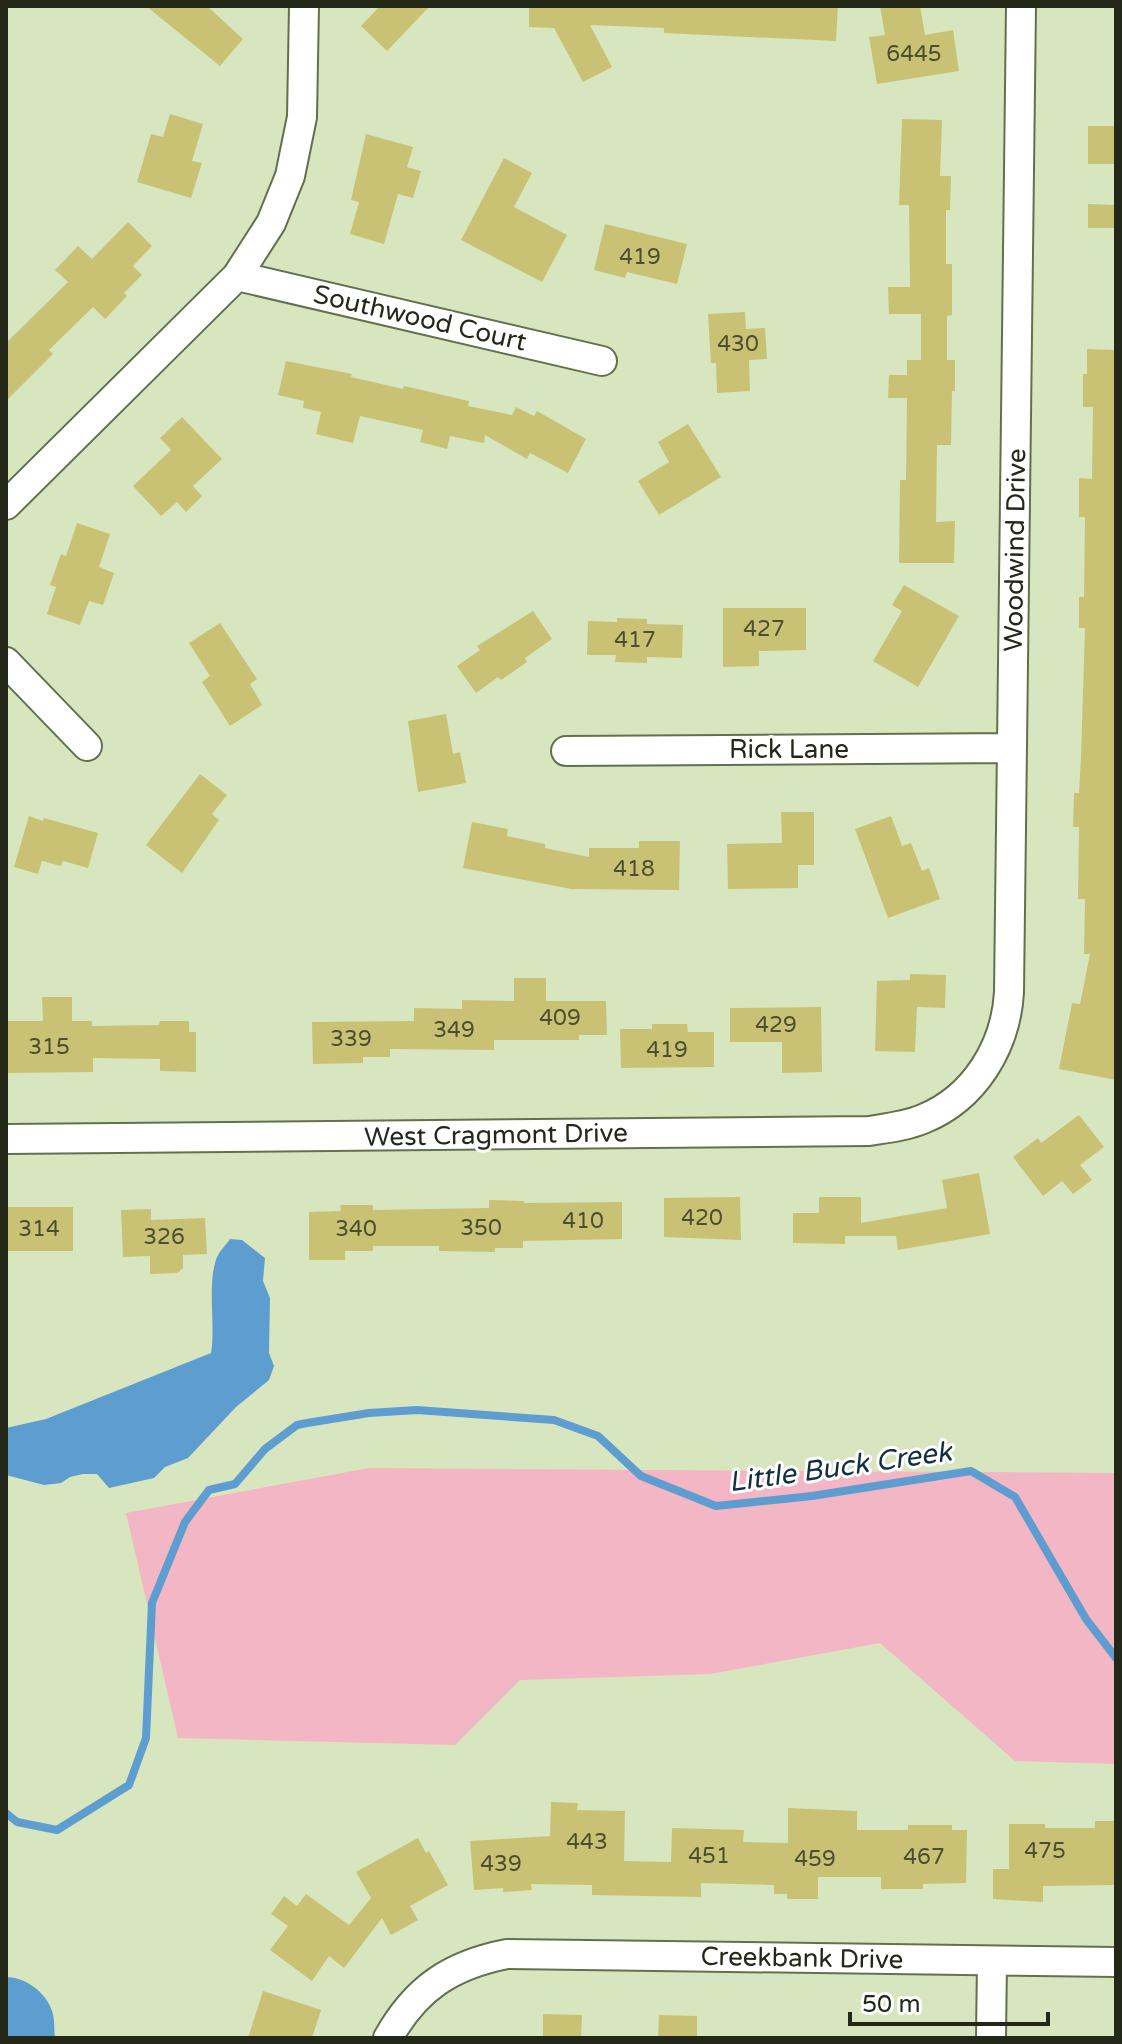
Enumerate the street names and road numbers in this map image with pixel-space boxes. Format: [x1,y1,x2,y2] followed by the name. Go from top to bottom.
[311,278,530,358] street label: Southwood Court
[998,448,1032,652] street label: Woodwind Drive
[729,734,849,765] street label: Rick Lane
[364,1117,628,1153] street label: West Cragmont Drive
[700,1941,904,1975] street label: Creekbank Drive

